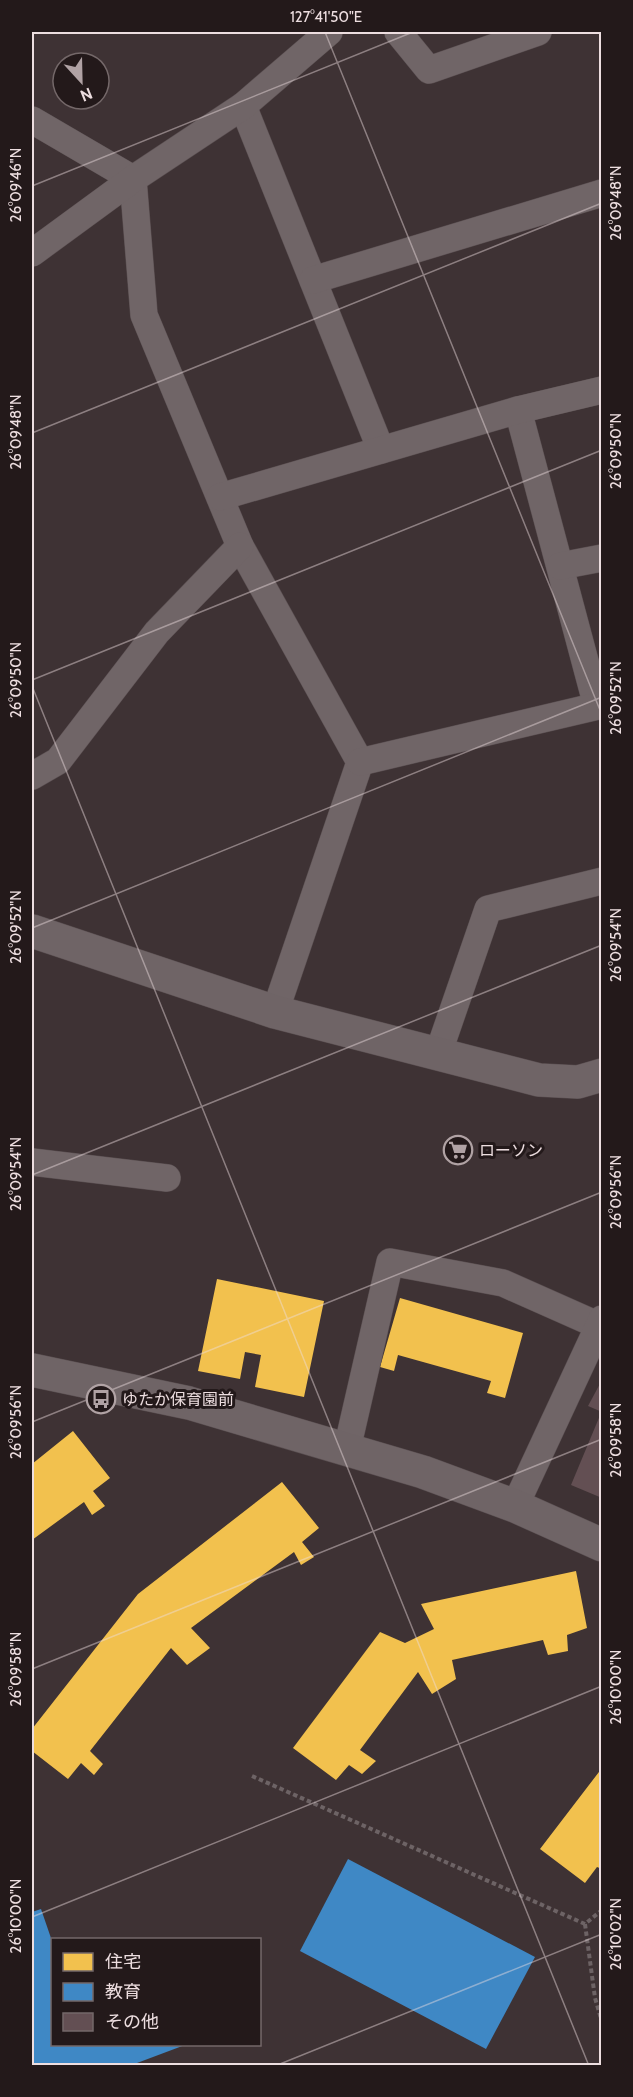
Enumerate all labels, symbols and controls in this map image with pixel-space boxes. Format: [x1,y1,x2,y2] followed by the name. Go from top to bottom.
[290,8,362,26] text: 127°41'50"E
[51,51,111,111] north arrow
[78,84,95,105] text: N
[7,148,25,222] text: 26°09'46"N
[607,165,625,241] text: 26°09'48"N
[7,394,25,470] text: 26°09'48"N
[607,413,625,489] text: 26°09'50"N
[7,642,25,718] text: 26°09'50"N
[607,661,625,735] text: 26°09'52"N
[7,890,25,964] text: 26°09'52"N
[607,908,625,982] text: 26°09'54"N
[442,1134,474,1166] supermarket icon: ローソン
[7,1137,25,1211] text: 26°09'54"N
[479,1141,543,1160] place label: ローソン
[607,1155,625,1229] text: 26°09'56"N
[85,1383,117,1415] bus stop icon: ゆたか保育園前
[7,1385,25,1459] text: 26°09'56"N
[122,1390,234,1409] place label: ゆたか保育園前
[607,1403,625,1477] text: 26°09'58"N
[7,1632,25,1706] text: 26°09'58"N
[607,1650,625,1724] text: 26°10'00"N
[7,1879,25,1953] text: 26°10'00"N
[607,1898,625,1970] text: 26°10'02"N
[51,1938,261,2046] legend
[105,1951,141,1973] text: 住宅
[105,1981,141,2003] text: 教育
[105,2011,159,2033] text: その他

